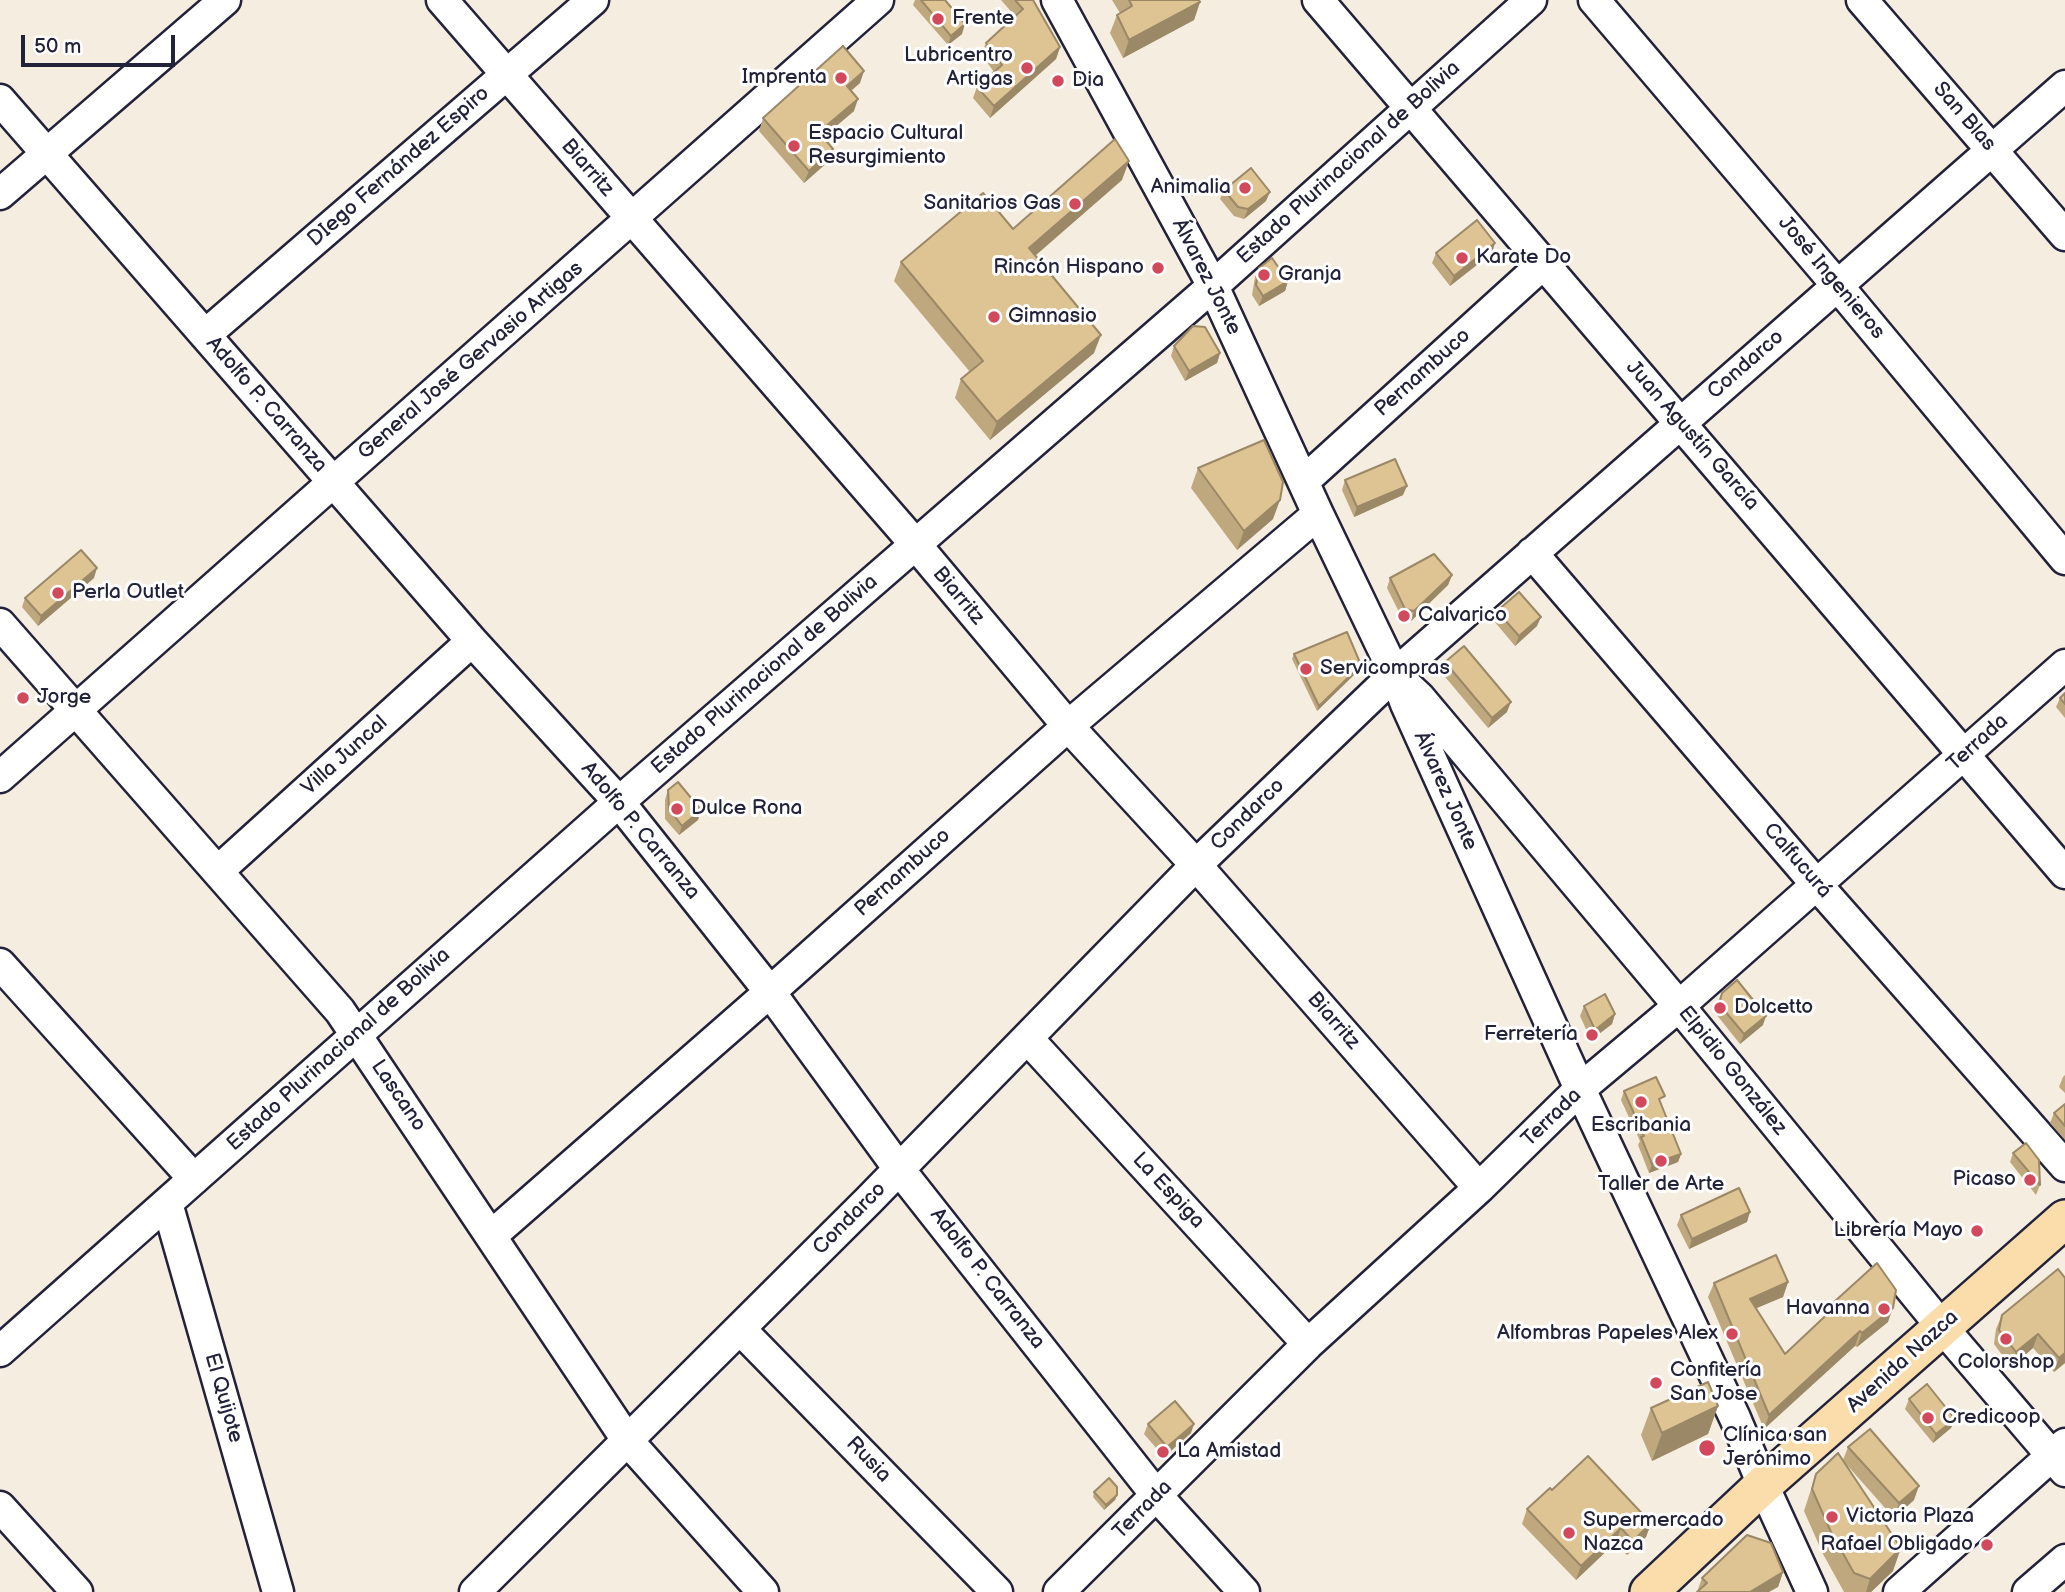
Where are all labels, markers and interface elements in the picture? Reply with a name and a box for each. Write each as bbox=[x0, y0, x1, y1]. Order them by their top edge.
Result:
place label: Frente bbox=[952, 6, 1014, 32]
marker: Frente bbox=[930, 11, 946, 27]
scale bar bbox=[24, 21, 178, 65]
text: 50 m bbox=[34, 34, 81, 59]
place label: Lubricentro Artigas bbox=[904, 43, 1013, 93]
street label: Estado Plurinacional de Bolivia bbox=[1232, 56, 1466, 270]
marker: Lubricentro Artigas bbox=[1019, 60, 1035, 76]
place label: Imprenta bbox=[742, 65, 827, 91]
place label: Dia bbox=[1072, 68, 1104, 94]
marker: Imprenta bbox=[833, 70, 849, 86]
marker: Dia bbox=[1050, 73, 1066, 89]
street label: San Blas bbox=[1927, 77, 2001, 157]
street label: DIego Fernández Espiro bbox=[303, 81, 495, 253]
place label: Espacio Cultural Resurgimiento bbox=[808, 121, 963, 171]
street label: Biarritz bbox=[555, 134, 619, 202]
marker: Espacio Cultural Resurgimiento bbox=[786, 138, 802, 154]
place label: Animalia bbox=[1151, 175, 1231, 201]
marker: Animalia bbox=[1237, 180, 1253, 196]
place label: Sanitarios Gas bbox=[923, 191, 1061, 217]
marker: Sanitarios Gas bbox=[1067, 196, 1083, 212]
street label: José Ingenieros bbox=[1772, 211, 1890, 345]
street label: Álvarez Jonte bbox=[1166, 215, 1246, 339]
place label: Karate Do bbox=[1476, 245, 1571, 271]
marker: Karate Do bbox=[1454, 250, 1470, 266]
place label: Rincón Hispano bbox=[993, 255, 1144, 281]
street label: General José Gervasio Artigas bbox=[353, 256, 589, 466]
marker: Rincón Hispano bbox=[1150, 260, 1166, 276]
place label: Granja bbox=[1278, 262, 1342, 288]
marker: Granja bbox=[1256, 267, 1272, 283]
place label: Gimnasio bbox=[1008, 304, 1097, 330]
marker: Gimnasio bbox=[986, 309, 1002, 325]
street label: Pernambuco bbox=[1370, 323, 1476, 423]
street label: Condarco bbox=[1703, 325, 1789, 405]
street label: Adolfo P. Carranza bbox=[200, 332, 332, 478]
street label: Juan Agustín García bbox=[1620, 356, 1764, 516]
street label: Biarritz bbox=[927, 562, 989, 630]
street label: Estado Plurinacional de Bolivia bbox=[647, 570, 883, 780]
place label: Perla Outlet bbox=[72, 580, 184, 606]
marker: Perla Outlet bbox=[50, 585, 66, 601]
place label: Calvarico bbox=[1418, 603, 1507, 629]
marker: Calvarico bbox=[1396, 608, 1412, 624]
place label: Servicompras bbox=[1320, 656, 1450, 682]
marker: Servicompras bbox=[1298, 661, 1314, 677]
place label: Jorge bbox=[37, 685, 91, 711]
marker: Jorge bbox=[15, 690, 31, 706]
street label: Terrada bbox=[1942, 709, 2014, 777]
street label: Villa Juncal bbox=[297, 711, 393, 801]
street label: Álvarez Jonte bbox=[1408, 728, 1482, 854]
street label: Adolfo P. Carranza bbox=[575, 757, 705, 905]
street label: Condarco bbox=[1206, 774, 1290, 856]
place label: Dulce Rona bbox=[691, 796, 802, 822]
marker: Dulce Rona bbox=[669, 801, 685, 817]
street label: Calfucurá bbox=[1758, 818, 1836, 904]
street label: Pernambuco bbox=[850, 823, 956, 923]
street label: Estado Plurinacional de Bolivia bbox=[222, 943, 456, 1157]
street label: Biarritz bbox=[1301, 987, 1365, 1055]
place label: Dolcetto bbox=[1734, 995, 1813, 1021]
marker: Dolcetto bbox=[1712, 1000, 1728, 1016]
street label: Elpidio González bbox=[1672, 1002, 1792, 1140]
place label: Ferretería bbox=[1484, 1022, 1578, 1048]
marker: Ferretería bbox=[1584, 1027, 1600, 1043]
street label: Lascano bbox=[365, 1056, 431, 1136]
street label: Terrada bbox=[1517, 1083, 1587, 1153]
marker: Escribania bbox=[1633, 1094, 1649, 1110]
place label: Escribania bbox=[1591, 1113, 1691, 1139]
street label: La Espiga bbox=[1127, 1148, 1209, 1234]
marker: Taller de Arte bbox=[1653, 1153, 1669, 1169]
place label: Picaso bbox=[1952, 1167, 2016, 1193]
place label: Taller de Arte bbox=[1598, 1172, 1724, 1198]
marker: Picaso bbox=[2022, 1172, 2038, 1188]
street label: Condarco bbox=[808, 1177, 892, 1261]
street label: Adolfo P. Carranza bbox=[924, 1203, 1050, 1355]
place label: Librería Mayo bbox=[1834, 1218, 1963, 1244]
marker: Librería Mayo bbox=[1969, 1223, 1985, 1239]
place label: Havanna bbox=[1785, 1296, 1870, 1322]
marker: Havanna bbox=[1876, 1301, 1892, 1317]
street label: Avenida Nazca bbox=[1842, 1305, 1964, 1419]
place label: Alfombras Papeles Alex bbox=[1497, 1321, 1718, 1347]
marker: Alfombras Papeles Alex bbox=[1724, 1326, 1740, 1342]
marker: Colorshop bbox=[1998, 1331, 2014, 1347]
street label: El Quijote bbox=[198, 1350, 248, 1446]
place label: Colorshop bbox=[1957, 1350, 2055, 1376]
place label: Confitería San Jose bbox=[1670, 1358, 1762, 1408]
marker: Confitería San Jose bbox=[1648, 1375, 1664, 1391]
place label: Credicoop bbox=[1942, 1405, 2041, 1431]
marker: Credicoop bbox=[1920, 1410, 1936, 1426]
place label: Clínica san Jerónimo bbox=[1723, 1423, 1827, 1473]
street label: Rusia bbox=[840, 1432, 896, 1488]
marker: Clínica san Jerónimo bbox=[1697, 1438, 1717, 1458]
place label: La Amistad bbox=[1177, 1439, 1281, 1465]
marker: La Amistad bbox=[1155, 1444, 1171, 1460]
street label: Terrada bbox=[1108, 1475, 1178, 1545]
place label: Victoria Plaza bbox=[1846, 1504, 1974, 1530]
place label: Supermercado Nazca bbox=[1583, 1508, 1724, 1558]
marker: Victoria Plaza bbox=[1824, 1509, 1840, 1525]
marker: Supermercado Nazca bbox=[1561, 1525, 1577, 1541]
place label: Rafael Obligado bbox=[1820, 1532, 1973, 1558]
marker: Rafael Obligado bbox=[1979, 1537, 1995, 1553]

